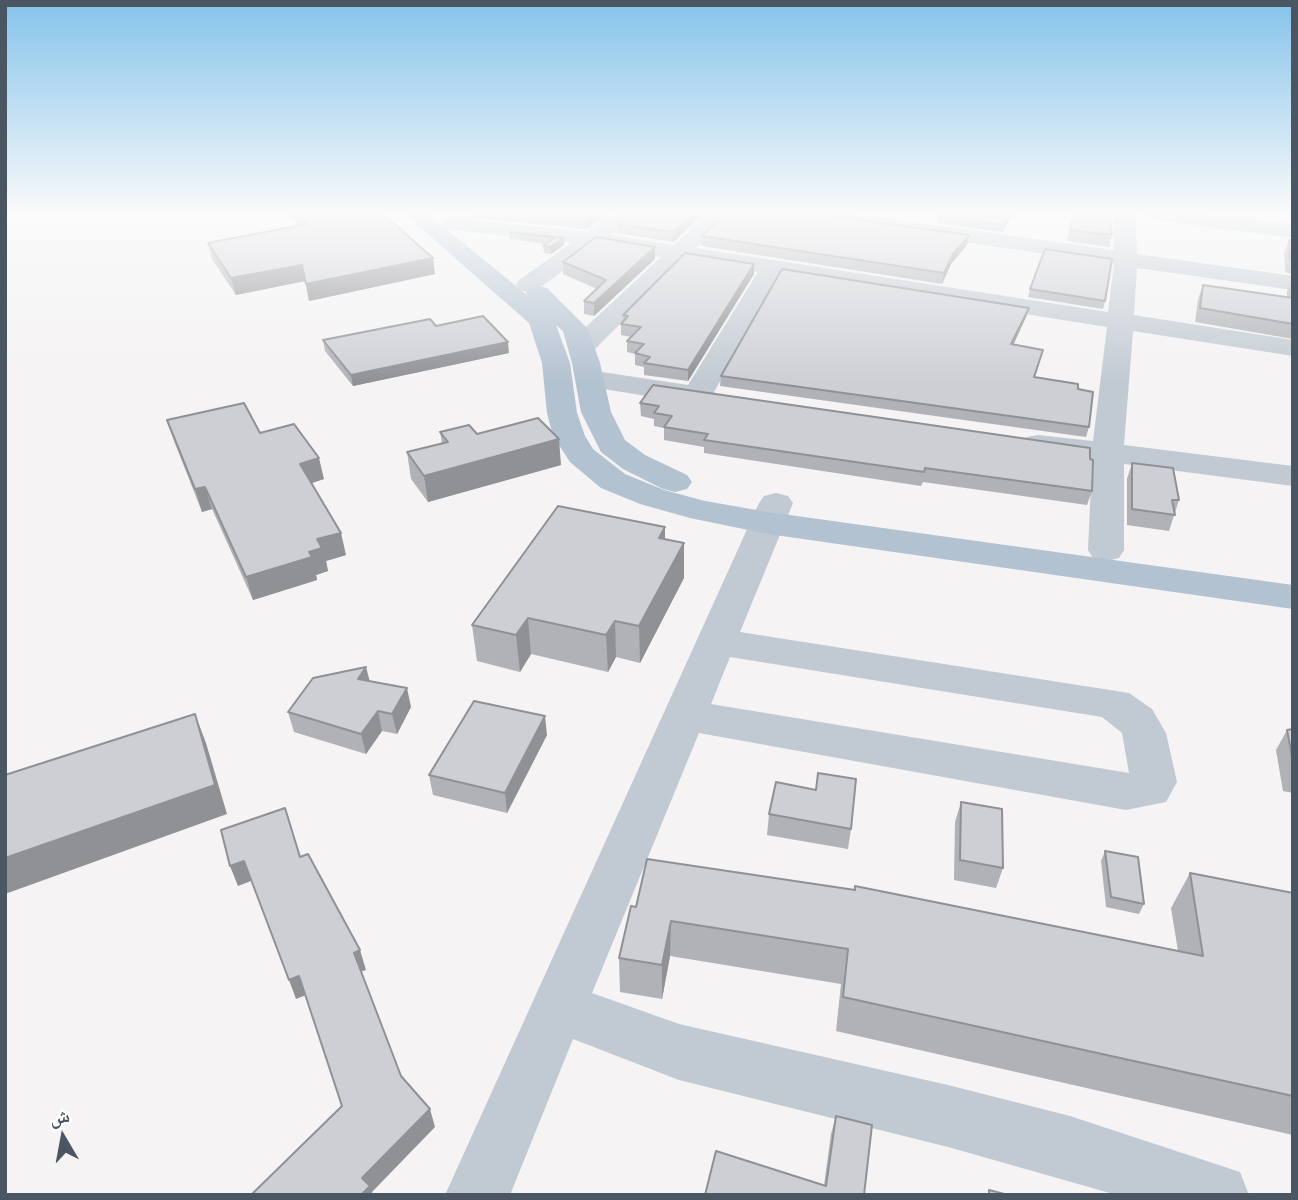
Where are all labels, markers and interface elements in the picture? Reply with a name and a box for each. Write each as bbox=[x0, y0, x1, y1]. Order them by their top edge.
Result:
north arrow bbox=[28, 1102, 98, 1172]
text: ش bbox=[47, 1102, 72, 1131]

